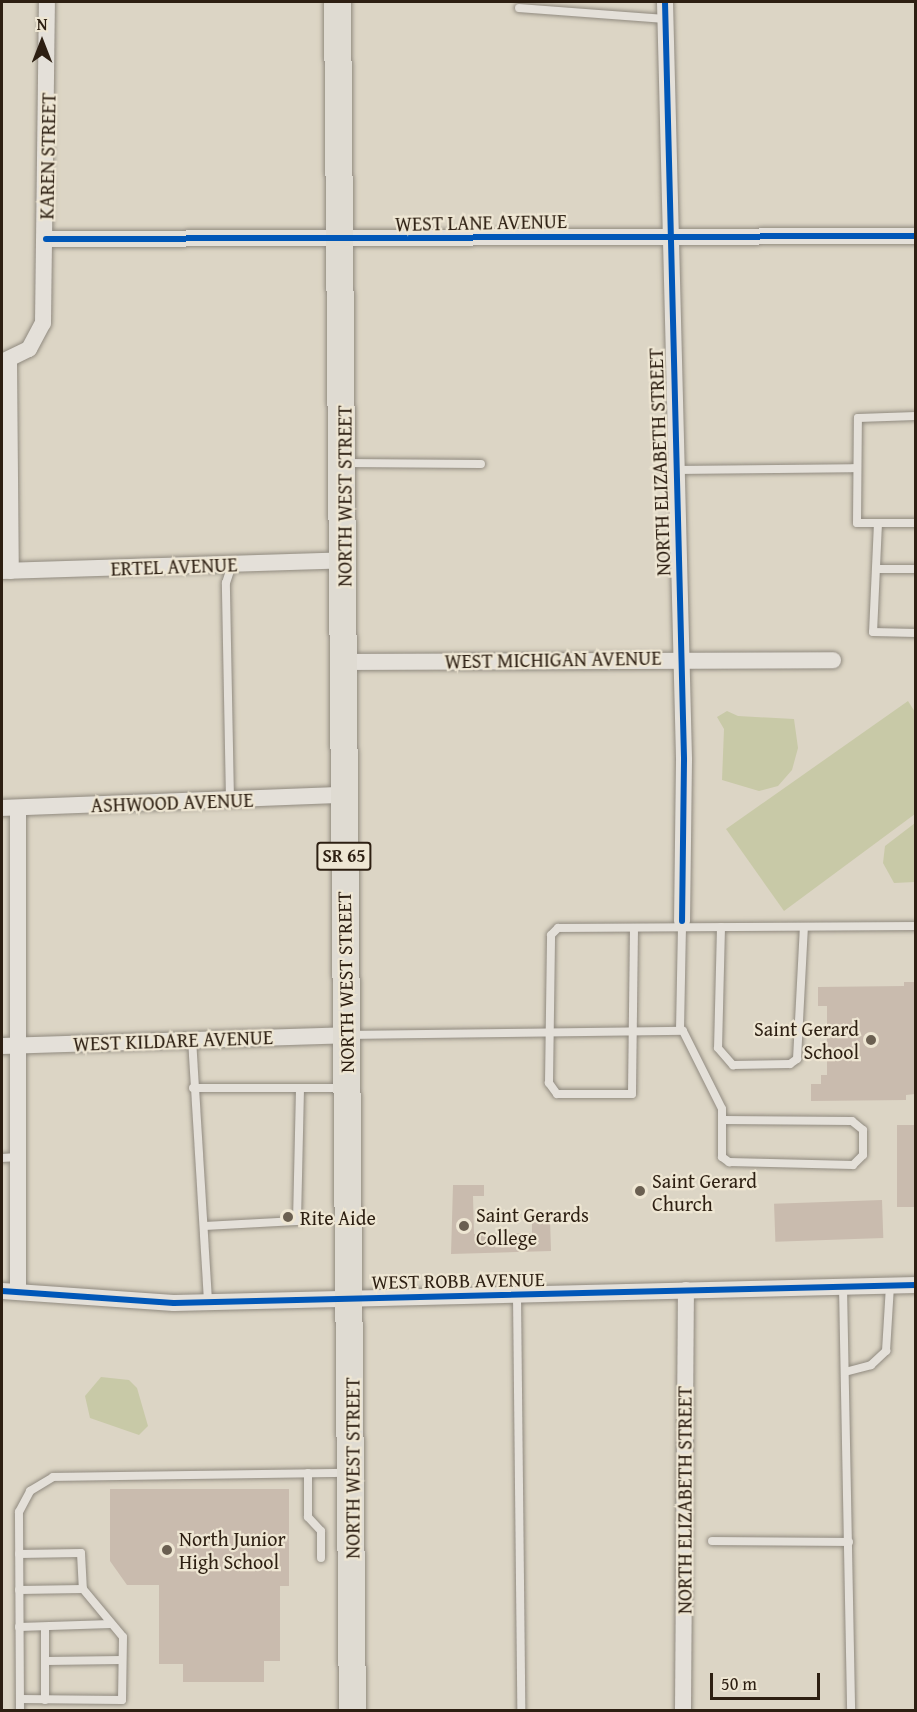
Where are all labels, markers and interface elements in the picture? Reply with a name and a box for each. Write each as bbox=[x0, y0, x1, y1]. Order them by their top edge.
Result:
north arrow bbox=[12, 12, 72, 72]
text: N bbox=[37, 12, 47, 36]
street label: KAREN STREET bbox=[34, 92, 60, 220]
street label: WEST LANE AVENUE bbox=[395, 208, 567, 236]
street label: NORTH ELIZABETH STREET bbox=[643, 348, 675, 576]
street label: NORTH WEST STREET bbox=[332, 405, 356, 587]
street label: ERTEL AVENUE bbox=[110, 552, 238, 580]
street label: WEST MICHIGAN AVENUE bbox=[444, 645, 662, 673]
street label: ASHWOOD AVENUE bbox=[90, 787, 254, 817]
road number: SR 65 bbox=[316, 841, 372, 871]
street label: NORTH WEST STREET bbox=[331, 891, 359, 1073]
place label: Saint Gerard School bbox=[754, 1016, 859, 1063]
street label: WEST KILDARE AVENUE bbox=[73, 1025, 273, 1055]
marker: Saint Gerard School bbox=[864, 1033, 878, 1047]
place label: Saint Gerard Church bbox=[652, 1168, 757, 1215]
marker: Saint Gerard Church bbox=[633, 1184, 647, 1198]
place label: Saint Gerards College bbox=[476, 1202, 589, 1249]
place label: Rite Aide bbox=[300, 1205, 376, 1229]
marker: Rite Aide bbox=[281, 1210, 295, 1224]
marker: Saint Gerards College bbox=[457, 1219, 471, 1233]
street label: WEST ROBB AVENUE bbox=[371, 1266, 545, 1294]
street label: NORTH WEST STREET bbox=[340, 1377, 364, 1559]
street label: NORTH ELIZABETH STREET bbox=[672, 1386, 696, 1614]
place label: North Junior High School bbox=[179, 1526, 286, 1573]
marker: North Junior High School bbox=[160, 1543, 174, 1557]
scale bar bbox=[713, 1661, 822, 1699]
text: 50 m bbox=[721, 1670, 757, 1697]

